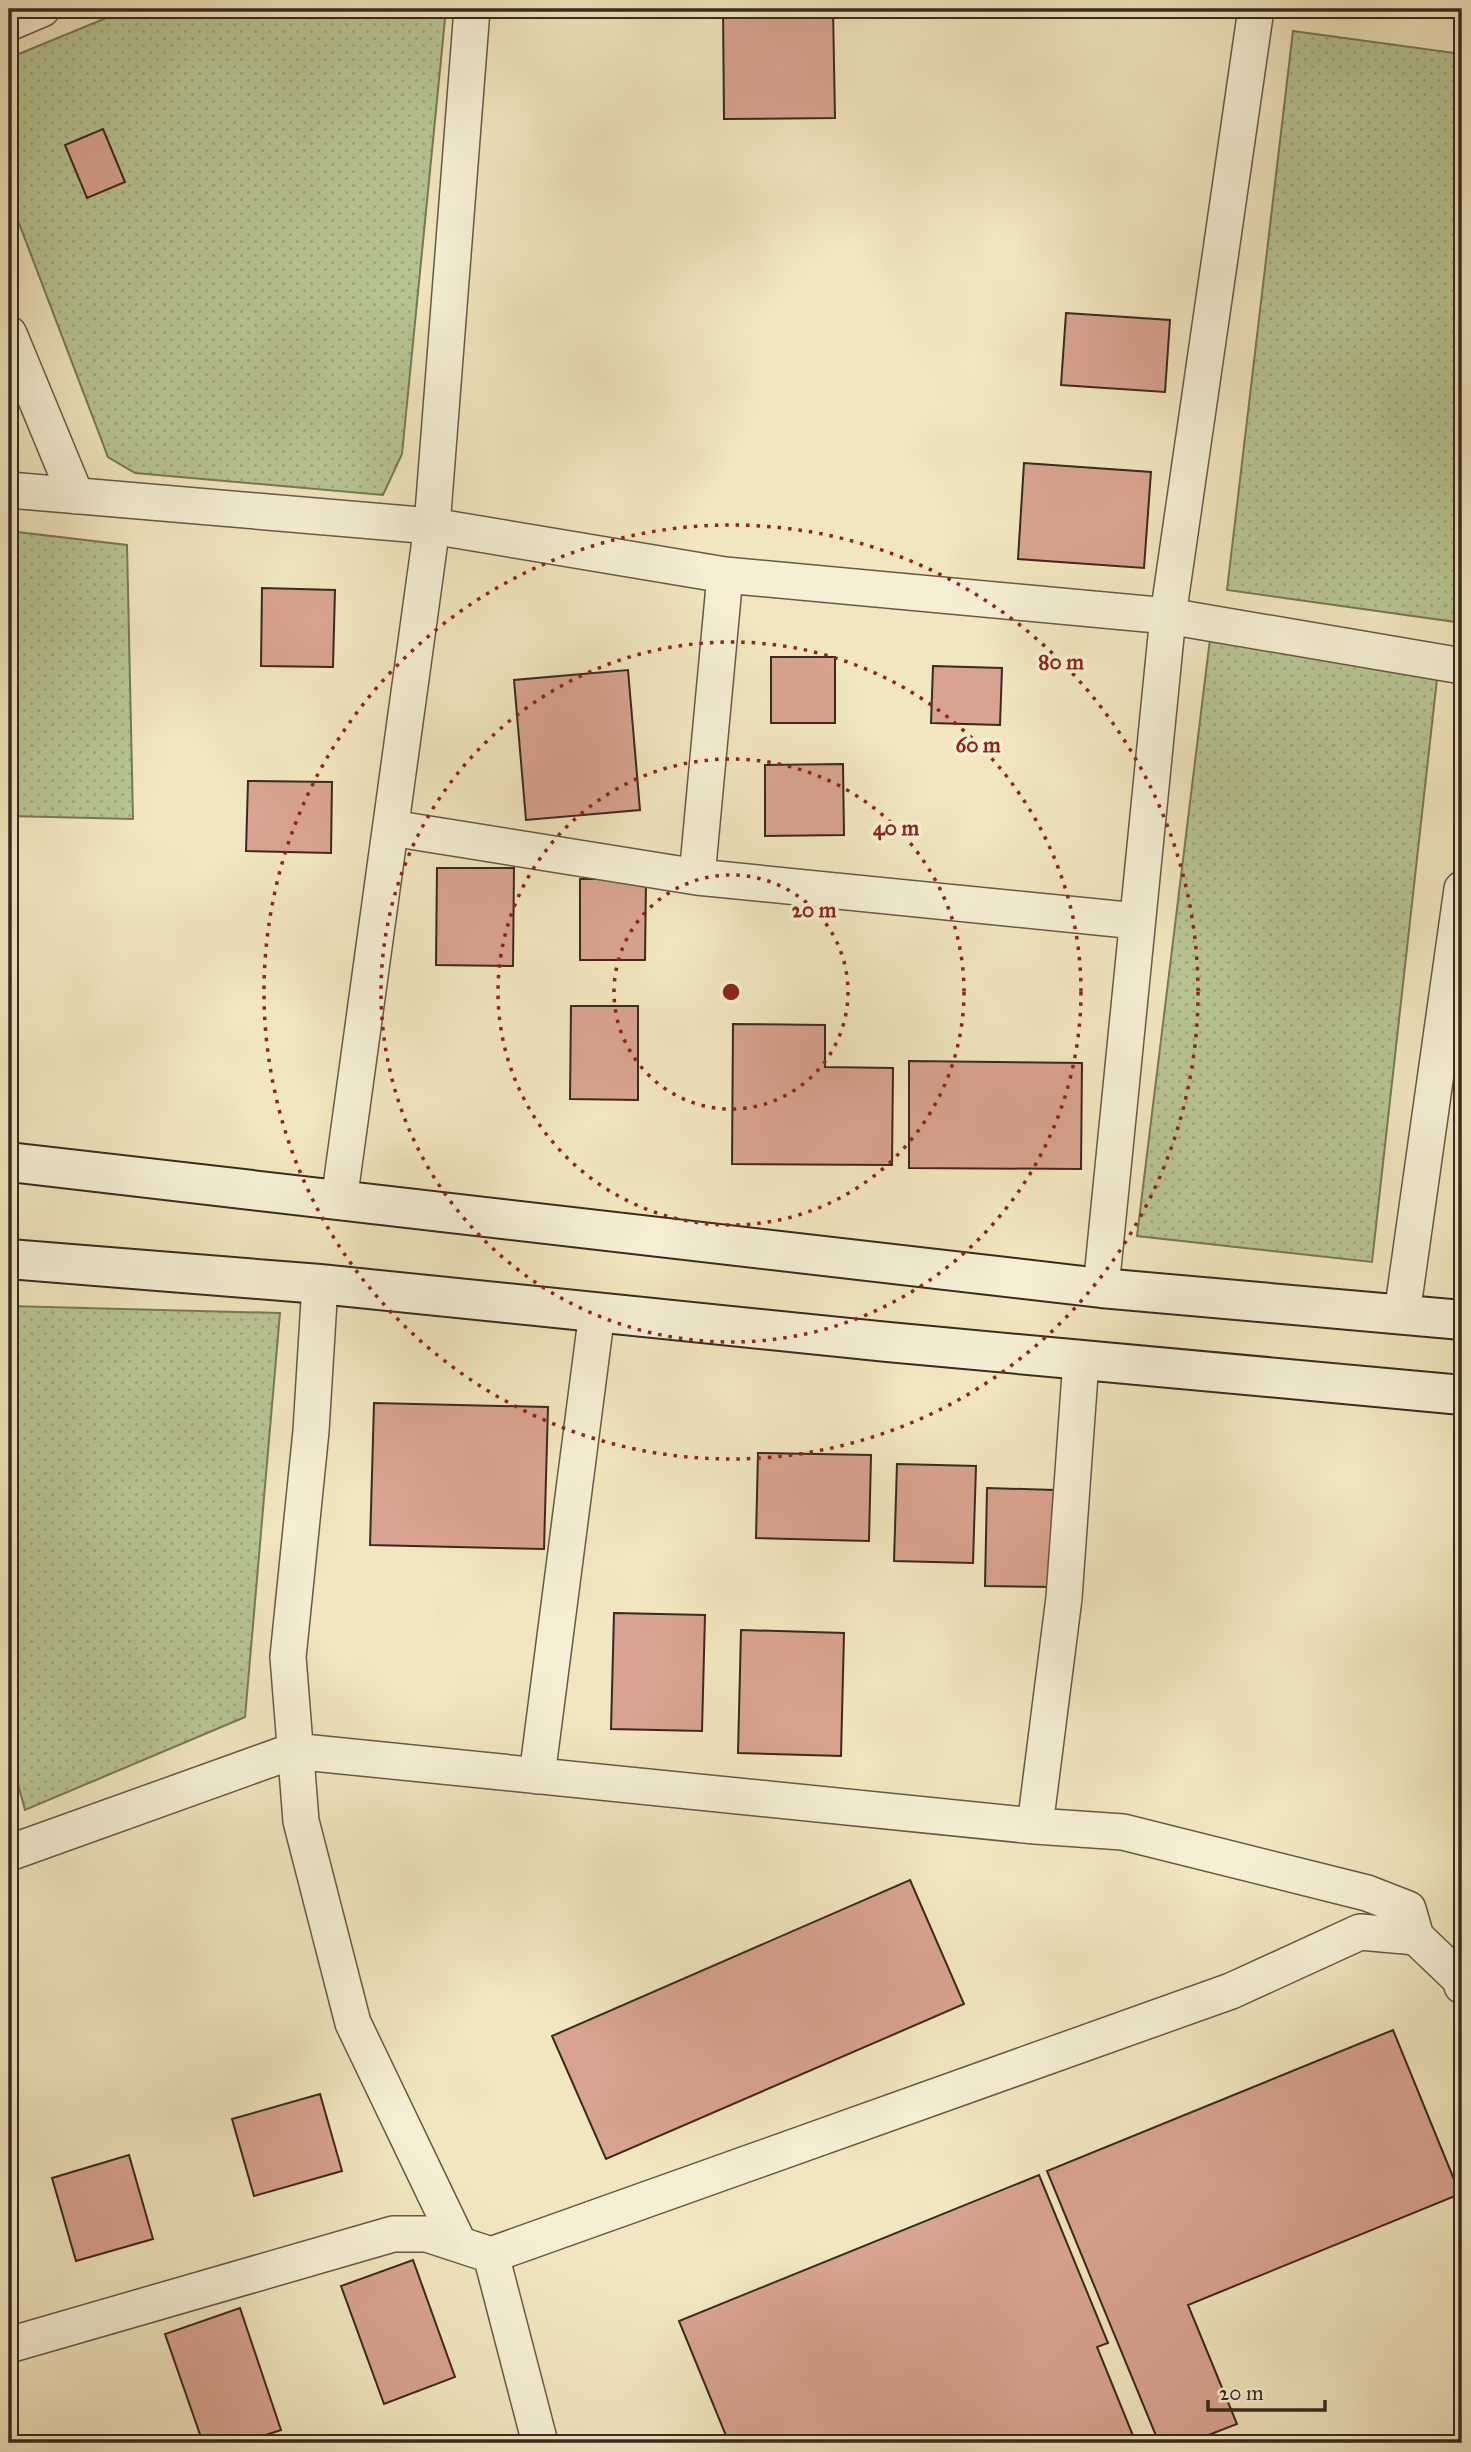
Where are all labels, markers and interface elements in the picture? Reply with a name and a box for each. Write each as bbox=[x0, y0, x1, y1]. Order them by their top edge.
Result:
text: 80 m bbox=[1038, 649, 1084, 675]
text: 60 m bbox=[955, 732, 1001, 758]
text: 40 m bbox=[873, 815, 919, 841]
text: 20 m bbox=[792, 897, 837, 923]
centre of rings bbox=[719, 980, 743, 1004]
scale bar bbox=[1208, 2368, 1326, 2412]
text: 20 m bbox=[1219, 2380, 1264, 2406]

